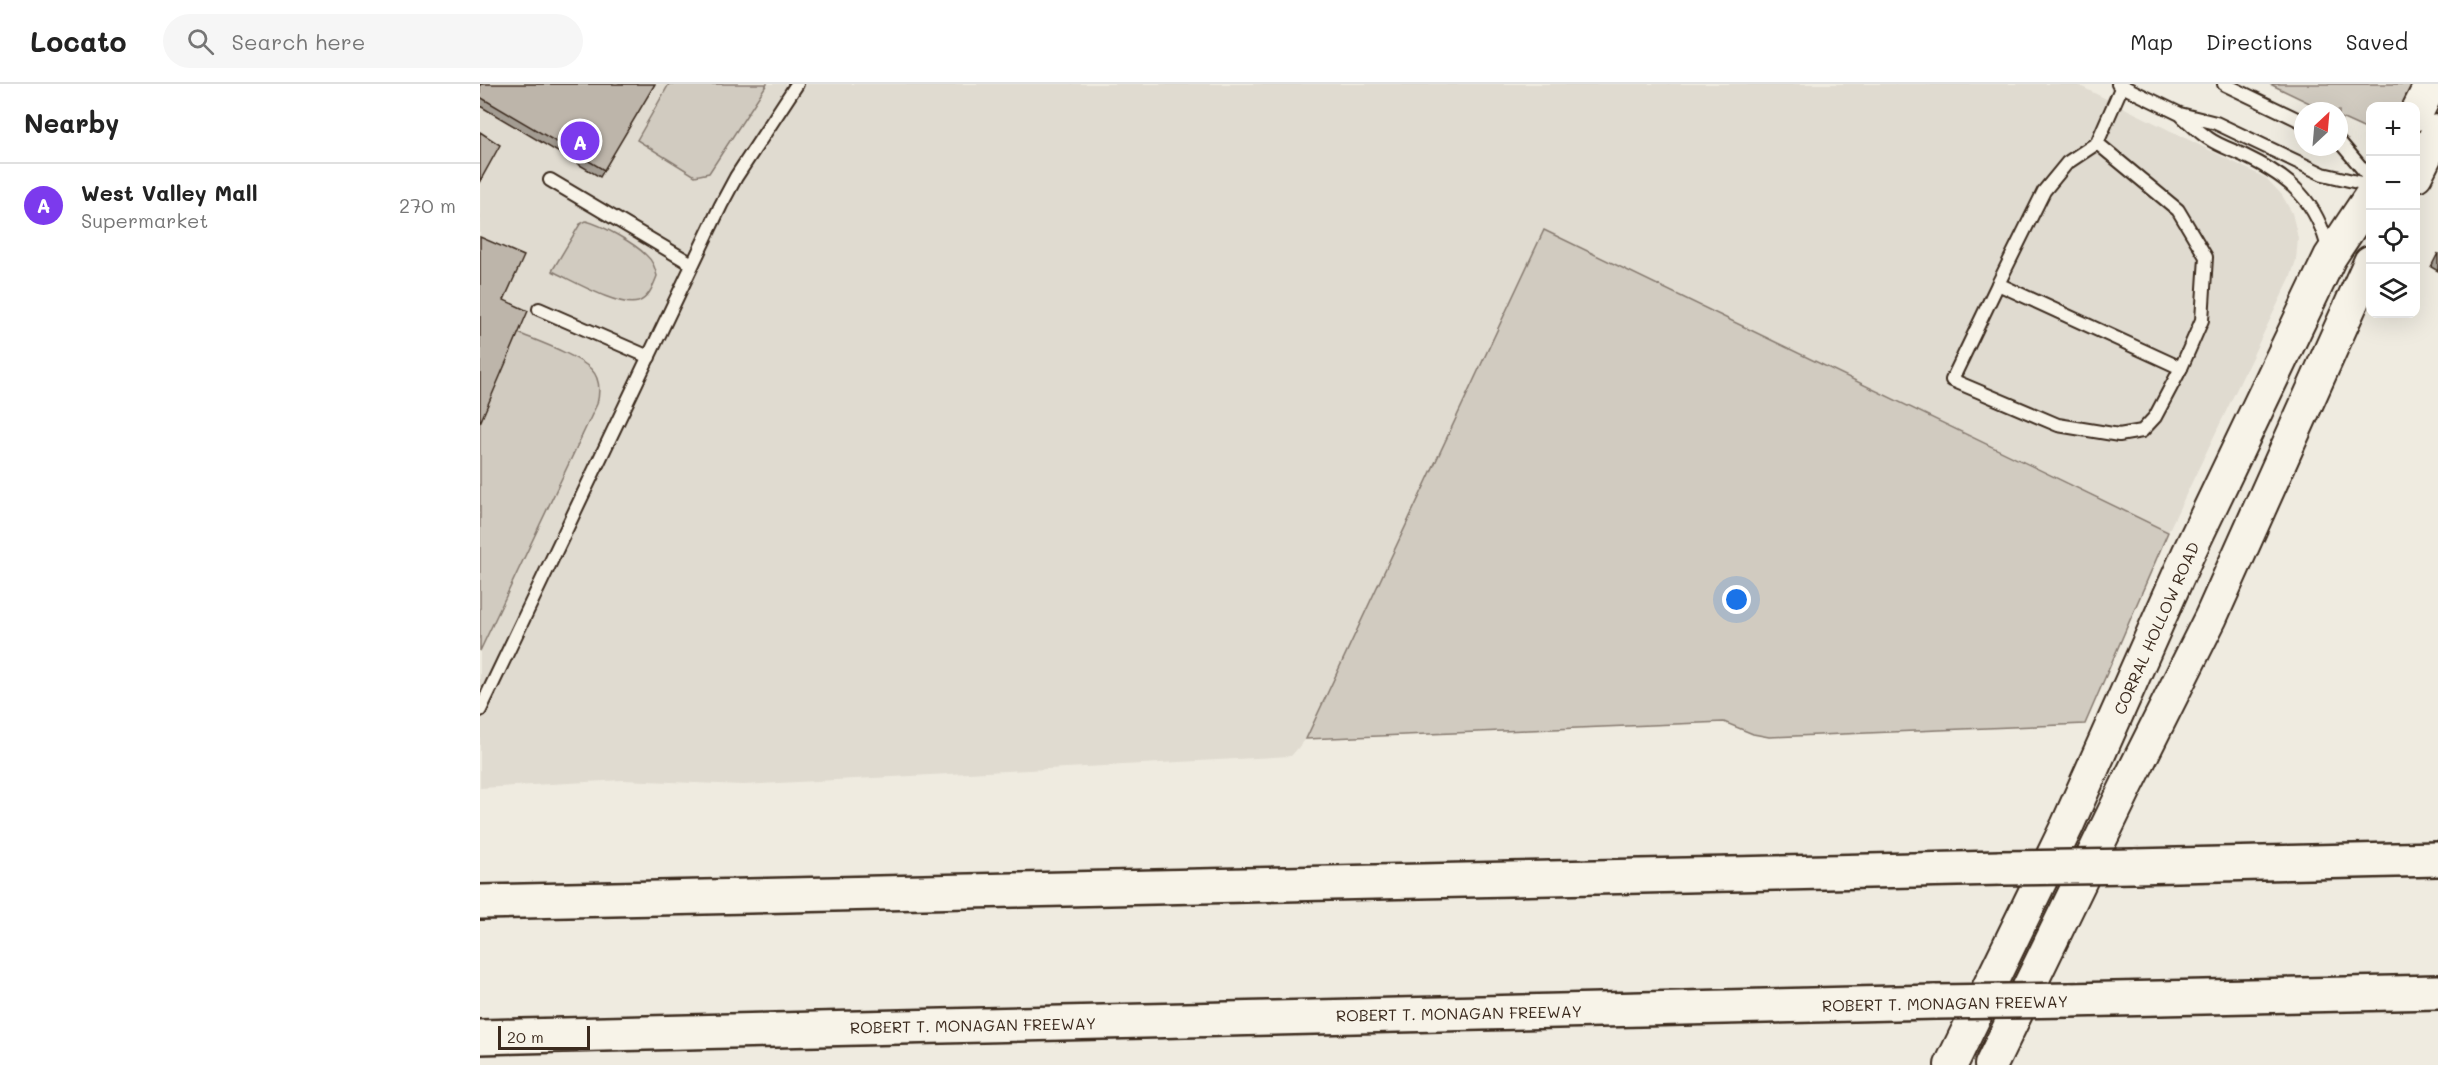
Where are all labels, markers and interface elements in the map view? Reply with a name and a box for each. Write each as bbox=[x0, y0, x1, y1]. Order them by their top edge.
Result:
search box bbox=[163, 14, 583, 68]
text: Locato bbox=[30, 23, 127, 59]
icon: search bbox=[184, 25, 217, 58]
text: Search here bbox=[232, 27, 365, 56]
text: Map bbox=[2130, 28, 2173, 55]
text: Directions bbox=[2206, 28, 2313, 55]
text: Saved bbox=[2346, 28, 2408, 55]
north arrow bbox=[2294, 102, 2348, 156]
map controls bbox=[2366, 102, 2420, 318]
button: + bbox=[2366, 102, 2420, 156]
text: Nearby bbox=[24, 106, 119, 140]
pin: A bbox=[560, 118, 600, 164]
button: − bbox=[2366, 156, 2420, 210]
text: West Valley Mall bbox=[81, 178, 258, 207]
text: A bbox=[37, 192, 50, 218]
text: 270 m bbox=[399, 192, 456, 218]
text: Supermarket bbox=[81, 207, 208, 233]
button: locate bbox=[2366, 210, 2420, 264]
button: layers bbox=[2366, 264, 2420, 318]
street label: CORRAL HOLLOW ROAD bbox=[2108, 538, 2204, 718]
your location bbox=[1722, 585, 1751, 614]
street label: ROBERT T. MONAGAN FREEWAY bbox=[1822, 990, 2068, 1016]
street label: ROBERT T. MONAGAN FREEWAY bbox=[1336, 1000, 1582, 1026]
street label: ROBERT T. MONAGAN FREEWAY bbox=[850, 1012, 1096, 1038]
scale bar bbox=[498, 1023, 590, 1050]
text: 20 m bbox=[507, 1026, 544, 1047]

